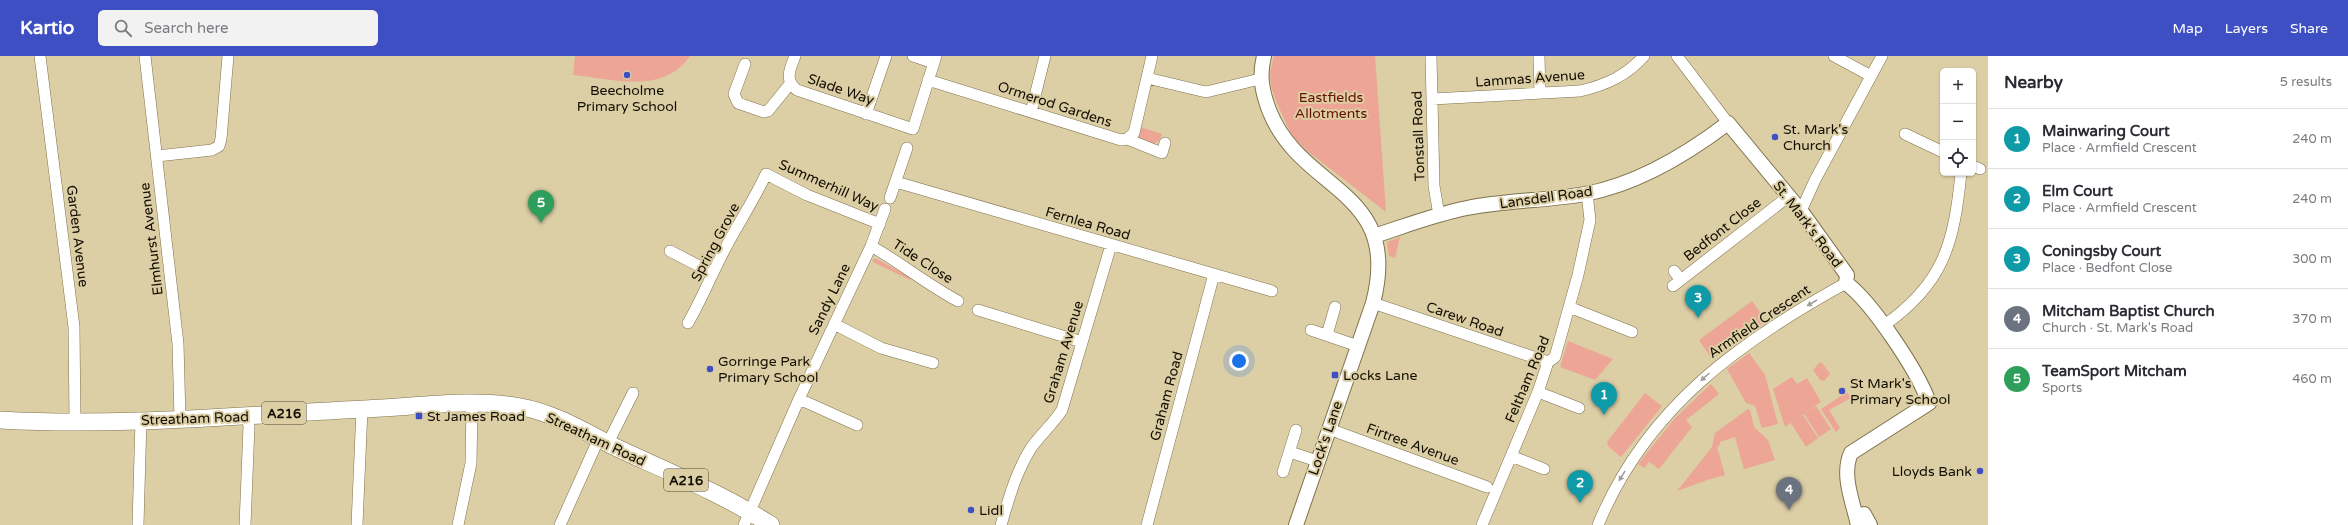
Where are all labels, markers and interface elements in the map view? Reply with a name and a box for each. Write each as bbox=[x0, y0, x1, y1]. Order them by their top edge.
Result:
search box bbox=[98, 10, 378, 46]
text: Kartio bbox=[20, 17, 74, 39]
icon: search bbox=[112, 17, 134, 39]
text: Search here bbox=[144, 19, 229, 37]
text: Map bbox=[2173, 20, 2203, 37]
text: Layers bbox=[2225, 20, 2268, 37]
text: Share bbox=[2290, 20, 2328, 37]
street label: Lammas Avenue bbox=[1475, 66, 1586, 91]
map controls bbox=[1940, 68, 1976, 176]
button: + bbox=[1940, 68, 1976, 104]
marker: Beecholme Primary School bbox=[622, 70, 632, 80]
street label: Slade Way bbox=[805, 70, 877, 109]
text: Nearby bbox=[2004, 72, 2063, 93]
text: 5 results bbox=[2280, 74, 2332, 90]
street label: Ormerod Gardens bbox=[996, 78, 1114, 131]
place label: Beecholme Primary School bbox=[577, 82, 677, 115]
park label: Eastfields Allotments bbox=[1295, 89, 1367, 122]
street label: Tonstall Road bbox=[1408, 91, 1429, 181]
button: − bbox=[1940, 104, 1976, 140]
place label: St. Mark's Church bbox=[1783, 121, 1848, 154]
text: Mainwaring Court bbox=[2042, 122, 2170, 140]
text: 1 bbox=[2013, 131, 2021, 147]
text: 240 m bbox=[2292, 131, 2332, 147]
marker: St. Mark's Church bbox=[1770, 132, 1780, 142]
button: locate bbox=[1940, 140, 1976, 176]
text: Place · Armfield Crescent bbox=[2042, 140, 2197, 156]
street label: Summerhill Way bbox=[776, 156, 882, 215]
street label: St. Mark's Road bbox=[1770, 178, 1846, 271]
street label: Elmhurst Avenue bbox=[136, 182, 167, 296]
text: Elm Court bbox=[2042, 182, 2113, 200]
street label: Lansdell Road bbox=[1498, 183, 1594, 212]
street label: Garden Avenue bbox=[63, 184, 92, 288]
pin: 5 bbox=[528, 190, 554, 223]
text: 2 bbox=[2013, 191, 2021, 207]
text: 240 m bbox=[2292, 191, 2332, 207]
street label: Bedfont Close bbox=[1680, 194, 1764, 265]
street label: Spring Grove bbox=[688, 200, 743, 284]
text: Place · Armfield Crescent bbox=[2042, 200, 2197, 216]
street label: Fernlea Road bbox=[1043, 203, 1132, 244]
street label: Tide Close bbox=[889, 236, 956, 287]
text: Coningsby Court bbox=[2042, 242, 2161, 260]
text: 3 bbox=[2013, 251, 2021, 267]
text: 300 m bbox=[2292, 251, 2332, 267]
text: Place · Bedfont Close bbox=[2042, 260, 2172, 276]
street label: Sandy Lane bbox=[805, 261, 854, 338]
street label: Armfield Crescent bbox=[1705, 281, 1814, 362]
pin: 3 bbox=[1685, 285, 1711, 318]
street label: Carew Road bbox=[1424, 298, 1506, 341]
street label: Graham Avenue bbox=[1040, 299, 1087, 406]
one-way arrow bbox=[1806, 299, 1818, 306]
text: Mitcham Baptist Church bbox=[2042, 302, 2215, 320]
text: 4 bbox=[2013, 311, 2021, 327]
text: 370 m bbox=[2292, 311, 2332, 327]
text: Church · St. Mark's Road bbox=[2042, 320, 2193, 336]
street label: Feltham Road bbox=[1502, 333, 1553, 425]
street label: Graham Road bbox=[1146, 350, 1187, 443]
your location bbox=[1229, 351, 1249, 371]
place label: Gorringe Park Primary School bbox=[718, 353, 819, 386]
text: TeamSport Mitcham bbox=[2042, 362, 2187, 380]
marker: Gorringe Park Primary School bbox=[705, 364, 715, 374]
place label: Locks Lane bbox=[1343, 367, 1417, 384]
marker: Locks Lane bbox=[1330, 370, 1340, 380]
text: 5 bbox=[2013, 371, 2021, 387]
text: 460 m bbox=[2292, 371, 2332, 387]
one-way arrow bbox=[1700, 372, 1710, 381]
place label: St Mark's Primary School bbox=[1850, 375, 1951, 408]
text: Sports bbox=[2042, 380, 2082, 396]
pin: 1 bbox=[1591, 382, 1617, 415]
marker: St Mark's Primary School bbox=[1837, 386, 1847, 396]
street label: Lock's Lane bbox=[1305, 399, 1346, 478]
road number: A216 bbox=[262, 402, 306, 424]
street label: Streatham Road bbox=[141, 408, 249, 429]
place label: St James Road bbox=[427, 408, 525, 425]
street label: Streatham Road bbox=[543, 409, 648, 470]
marker: St James Road bbox=[414, 411, 424, 421]
street label: Firtree Avenue bbox=[1364, 420, 1462, 469]
place label: Lloyds Bank bbox=[1892, 463, 1972, 480]
marker: Lloyds Bank bbox=[1975, 466, 1985, 476]
road number: A216 bbox=[664, 469, 708, 491]
pin: 2 bbox=[1567, 470, 1593, 503]
one-way arrow bbox=[1618, 471, 1626, 481]
pin: 4 bbox=[1776, 477, 1802, 510]
place label: Lidl bbox=[979, 502, 1003, 519]
marker: Lidl bbox=[966, 505, 976, 515]

